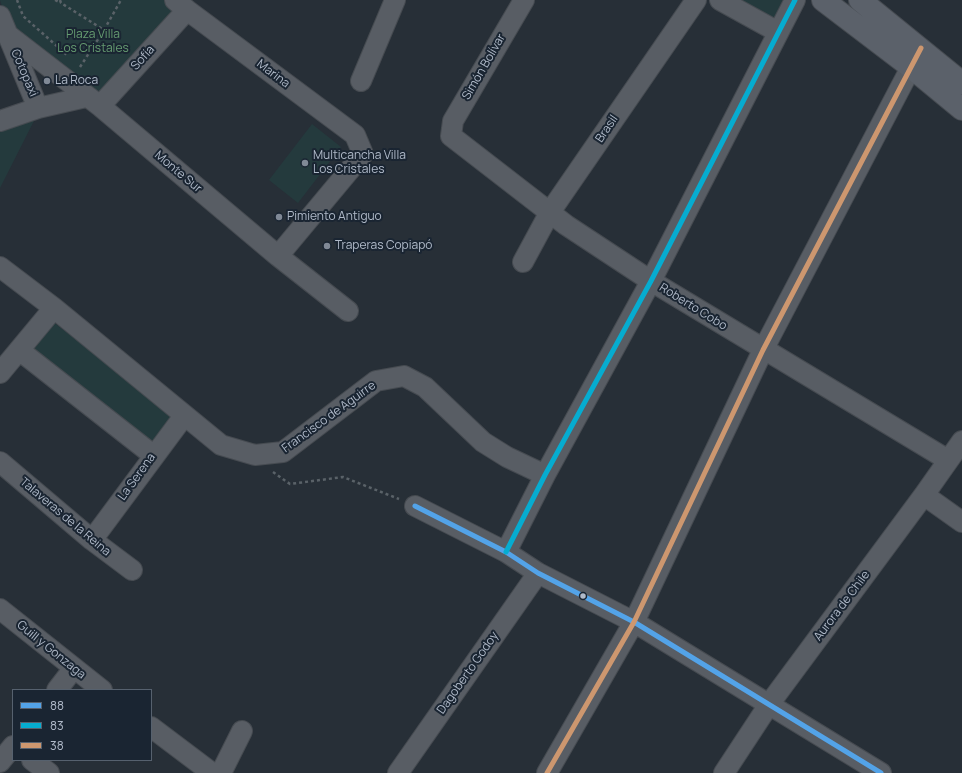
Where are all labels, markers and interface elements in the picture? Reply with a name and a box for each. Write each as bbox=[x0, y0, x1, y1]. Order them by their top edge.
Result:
park label: Plaza Villa Los Cristales bbox=[57, 28, 129, 56]
street label: Simón Bolívar bbox=[459, 31, 509, 103]
street label: Sofía bbox=[128, 43, 158, 73]
street label: Cotopaxi bbox=[8, 47, 40, 99]
street label: Marina bbox=[254, 57, 292, 91]
place label: La Roca bbox=[55, 74, 98, 88]
marker: La Roca bbox=[42, 76, 52, 86]
street label: Brasil bbox=[593, 113, 621, 145]
street label: Monte Sur bbox=[151, 148, 205, 196]
place label: Multicancha Villa Los Cristales bbox=[313, 149, 406, 177]
marker: Multicancha Villa Los Cristales bbox=[300, 158, 310, 168]
place label: Pimiento Antiguo bbox=[287, 210, 382, 224]
marker: Pimiento Antiguo bbox=[274, 212, 284, 222]
place label: Traperas Copiapó bbox=[335, 239, 432, 253]
marker: Traperas Copiapó bbox=[322, 241, 332, 251]
street label: Roberto Cobo bbox=[657, 280, 729, 334]
street label: Francisco de Aguirre bbox=[279, 378, 379, 456]
street label: La Serena bbox=[115, 451, 159, 503]
street label: Talaveras de la Reina bbox=[17, 475, 113, 559]
street label: Aurora de Chile bbox=[811, 568, 873, 644]
unlabelled marker bbox=[578, 591, 588, 601]
street label: Guill y Gonzaga bbox=[14, 618, 88, 682]
street label: Dagoberto Godoy bbox=[434, 629, 502, 717]
legend bbox=[12, 689, 152, 761]
text: 88 bbox=[50, 697, 64, 714]
text: 83 bbox=[50, 717, 64, 734]
text: 38 bbox=[50, 737, 64, 754]

